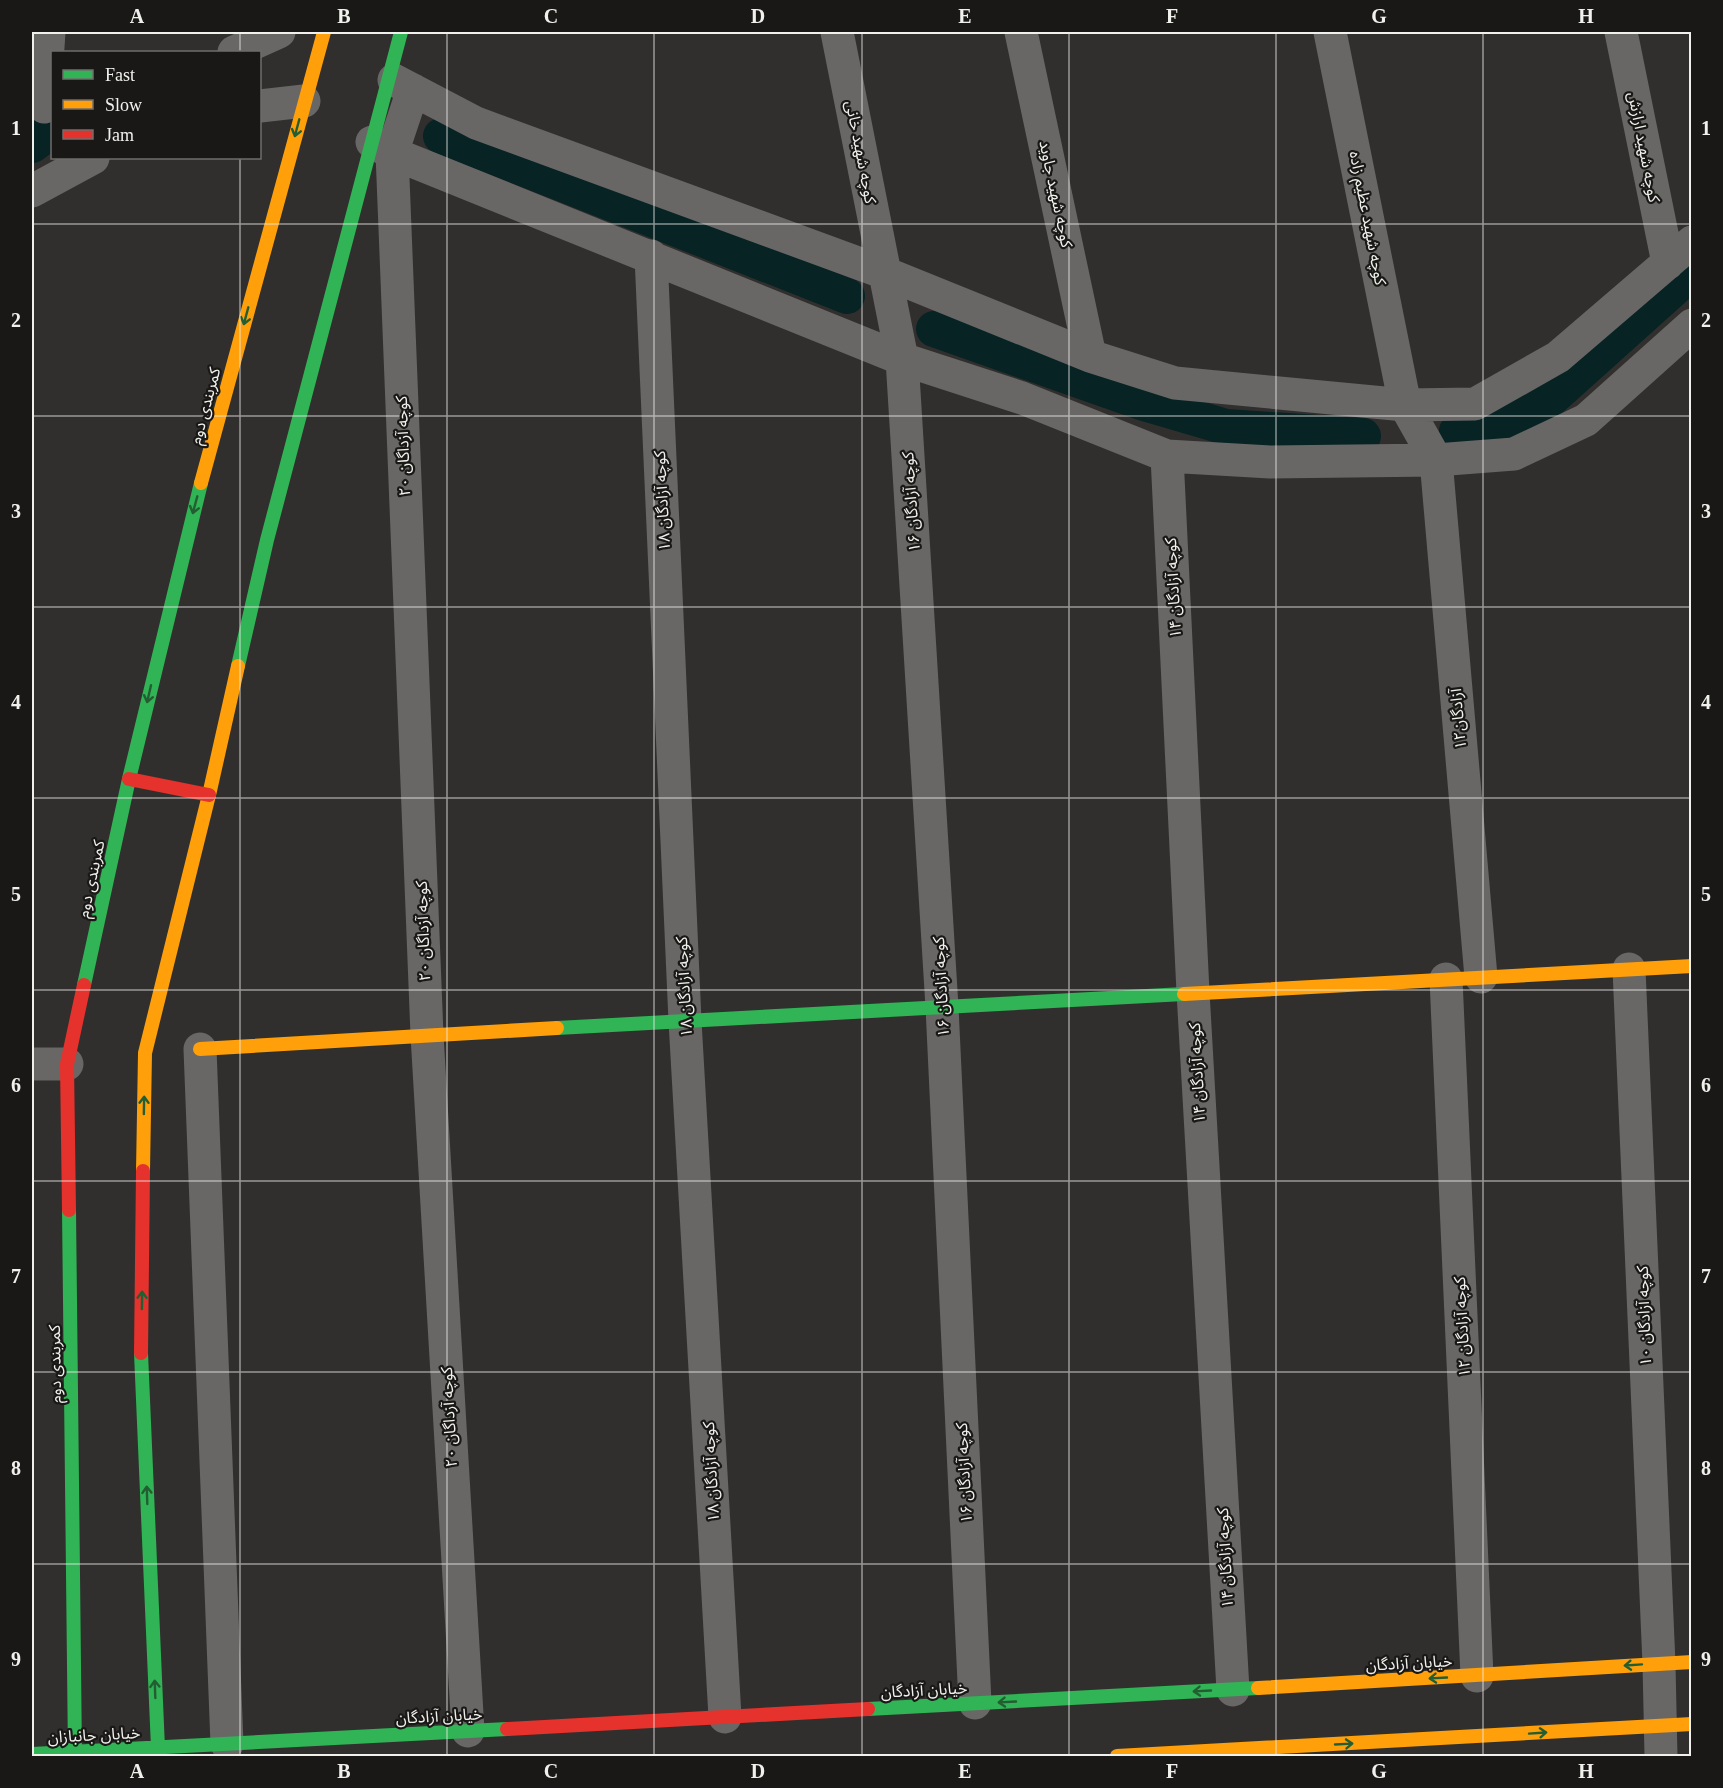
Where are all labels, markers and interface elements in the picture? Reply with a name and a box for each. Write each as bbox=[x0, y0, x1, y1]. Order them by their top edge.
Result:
text: A bbox=[130, 5, 145, 27]
text: B bbox=[337, 5, 351, 27]
text: C bbox=[544, 5, 558, 27]
text: D bbox=[751, 5, 765, 27]
text: E bbox=[958, 5, 972, 27]
text: F bbox=[1166, 5, 1178, 27]
text: G bbox=[1371, 5, 1387, 27]
text: H bbox=[1578, 5, 1594, 27]
legend bbox=[51, 51, 261, 159]
text: Fast bbox=[105, 65, 135, 85]
street label: کوچه شهید ارازش bbox=[1623, 90, 1663, 205]
text: Slow bbox=[105, 95, 142, 115]
street label: کوچه شهید خانی bbox=[841, 99, 879, 206]
text: 1 bbox=[11, 117, 21, 139]
text: 1 bbox=[1701, 117, 1711, 139]
one-way arrow bbox=[290, 118, 302, 137]
text: Jam bbox=[105, 125, 134, 145]
street label: کوچه شهید جاوید bbox=[1034, 139, 1076, 250]
street label: کوچه شهید عظیم زاده bbox=[1343, 150, 1389, 288]
one-way arrow bbox=[240, 307, 251, 326]
text: 2 bbox=[11, 309, 21, 331]
text: 2 bbox=[1701, 309, 1711, 331]
street label: کمربندی دوم bbox=[187, 365, 227, 447]
street label: کوچه آزداگان ۲۰ bbox=[393, 395, 415, 497]
street label: کوچه آزادگان ۱۸ bbox=[651, 450, 675, 552]
street label: کوچه آزادگان ۱۶ bbox=[899, 451, 925, 553]
one-way arrow bbox=[189, 495, 200, 514]
text: 3 bbox=[11, 500, 21, 522]
text: 3 bbox=[1701, 500, 1711, 522]
street label: کوچه آزادگان ۱۴ bbox=[1162, 537, 1186, 639]
one-way arrow bbox=[143, 685, 155, 704]
street label: ۱۲آزادگان bbox=[1447, 686, 1470, 750]
text: 4 bbox=[11, 691, 21, 713]
text: 4 bbox=[1701, 691, 1711, 713]
street label: کمربندی دوم bbox=[75, 838, 111, 920]
street label: کوچه آزداگان ۲۰ bbox=[413, 880, 435, 982]
text: 5 bbox=[11, 883, 21, 905]
text: 5 bbox=[1701, 883, 1711, 905]
street label: کوچه آزادگان ۱۸ bbox=[673, 936, 697, 1038]
street label: کوچه آزادگان ۱۶ bbox=[930, 936, 954, 1038]
street label: کوچه آزادگان ۱۴ bbox=[1186, 1022, 1210, 1124]
text: 6 bbox=[11, 1074, 21, 1096]
text: 6 bbox=[1701, 1074, 1711, 1096]
one-way arrow bbox=[138, 1095, 150, 1115]
text: 7 bbox=[11, 1265, 21, 1287]
street label: کوچه آزادگان ۱۰ bbox=[1634, 1265, 1656, 1367]
text: 7 bbox=[1701, 1265, 1711, 1287]
street label: کوچه آزادگان ۱۲ bbox=[1451, 1276, 1475, 1378]
one-way arrow bbox=[136, 1290, 148, 1310]
street label: کمربندی دوم bbox=[46, 1324, 68, 1403]
street label: کوچه آزداگان ۲۰ bbox=[438, 1366, 462, 1468]
street label: کوچه آزادگان ۱۸ bbox=[700, 1421, 724, 1523]
street label: کوچه آزادگان ۱۶ bbox=[953, 1422, 977, 1524]
text: 8 bbox=[11, 1457, 21, 1479]
text: 8 bbox=[1701, 1457, 1711, 1479]
one-way arrow bbox=[141, 1485, 152, 1505]
street label: کوچه آزادگان ۱۴ bbox=[1214, 1507, 1238, 1609]
text: 9 bbox=[11, 1648, 21, 1670]
text: 9 bbox=[1701, 1648, 1711, 1670]
street label: خیابان آزادگان bbox=[1365, 1652, 1453, 1675]
one-way arrow bbox=[1624, 1660, 1644, 1671]
one-way arrow bbox=[1429, 1673, 1449, 1684]
street label: خیابان آزادگان bbox=[880, 1679, 968, 1702]
one-way arrow bbox=[150, 1680, 161, 1700]
one-way arrow bbox=[1192, 1686, 1212, 1697]
one-way arrow bbox=[998, 1696, 1018, 1707]
street label: خیابان آزادگان bbox=[395, 1705, 483, 1728]
street label: خیابان جانبازان bbox=[47, 1724, 141, 1747]
one-way arrow bbox=[1528, 1727, 1548, 1738]
one-way arrow bbox=[1333, 1739, 1353, 1750]
text: A bbox=[130, 1760, 145, 1782]
text: B bbox=[337, 1760, 351, 1782]
text: C bbox=[544, 1760, 558, 1782]
text: D bbox=[751, 1760, 765, 1782]
text: E bbox=[958, 1760, 972, 1782]
text: F bbox=[1166, 1760, 1178, 1782]
text: G bbox=[1371, 1760, 1387, 1782]
text: H bbox=[1578, 1760, 1594, 1782]

